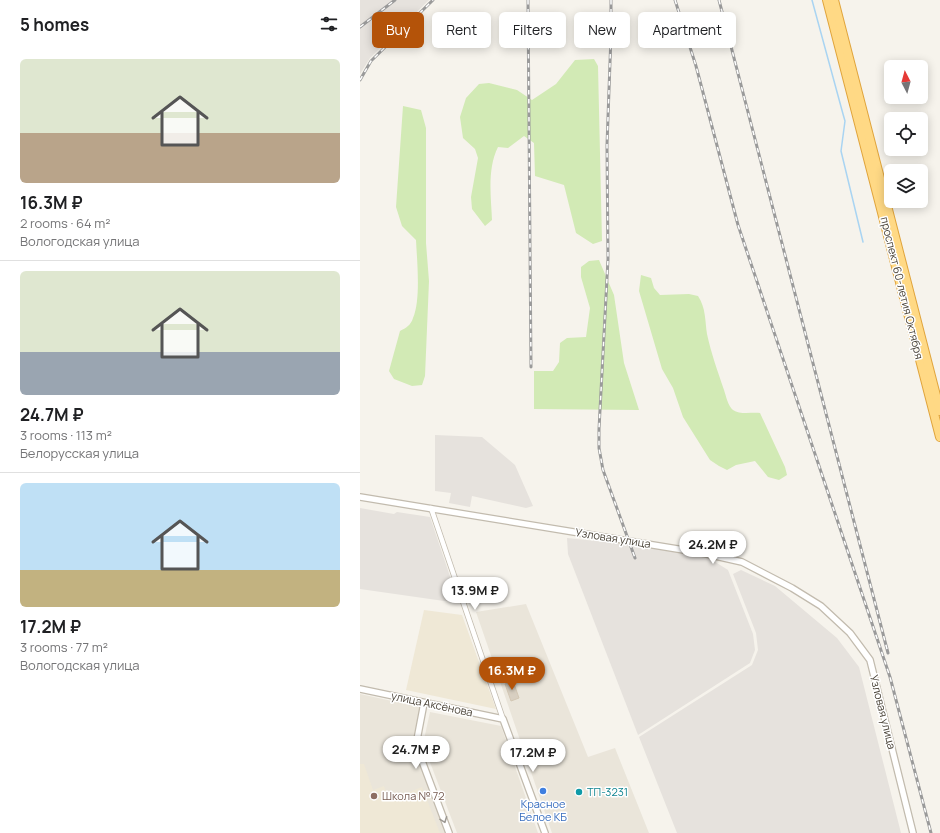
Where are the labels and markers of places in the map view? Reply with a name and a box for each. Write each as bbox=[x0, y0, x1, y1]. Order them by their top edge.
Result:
pin: 24.2M ₽ bbox=[676, 531, 750, 565]
pin: 13.9M ₽ bbox=[438, 577, 512, 611]
pin: 16.3M ₽ bbox=[475, 657, 549, 691]
pin: 24.7M ₽ bbox=[379, 736, 453, 770]
pin: 17.2M ₽ bbox=[496, 739, 570, 773]
place label: ТП-3231 bbox=[587, 784, 628, 799]
marker: Красное Белое КБ bbox=[538, 786, 548, 796]
marker: ТП-3231 bbox=[574, 787, 584, 797]
place label: Школа № 72 bbox=[382, 788, 445, 803]
marker: Школа № 72 bbox=[369, 791, 379, 801]
place label: Красное Белое КБ bbox=[519, 796, 567, 824]

